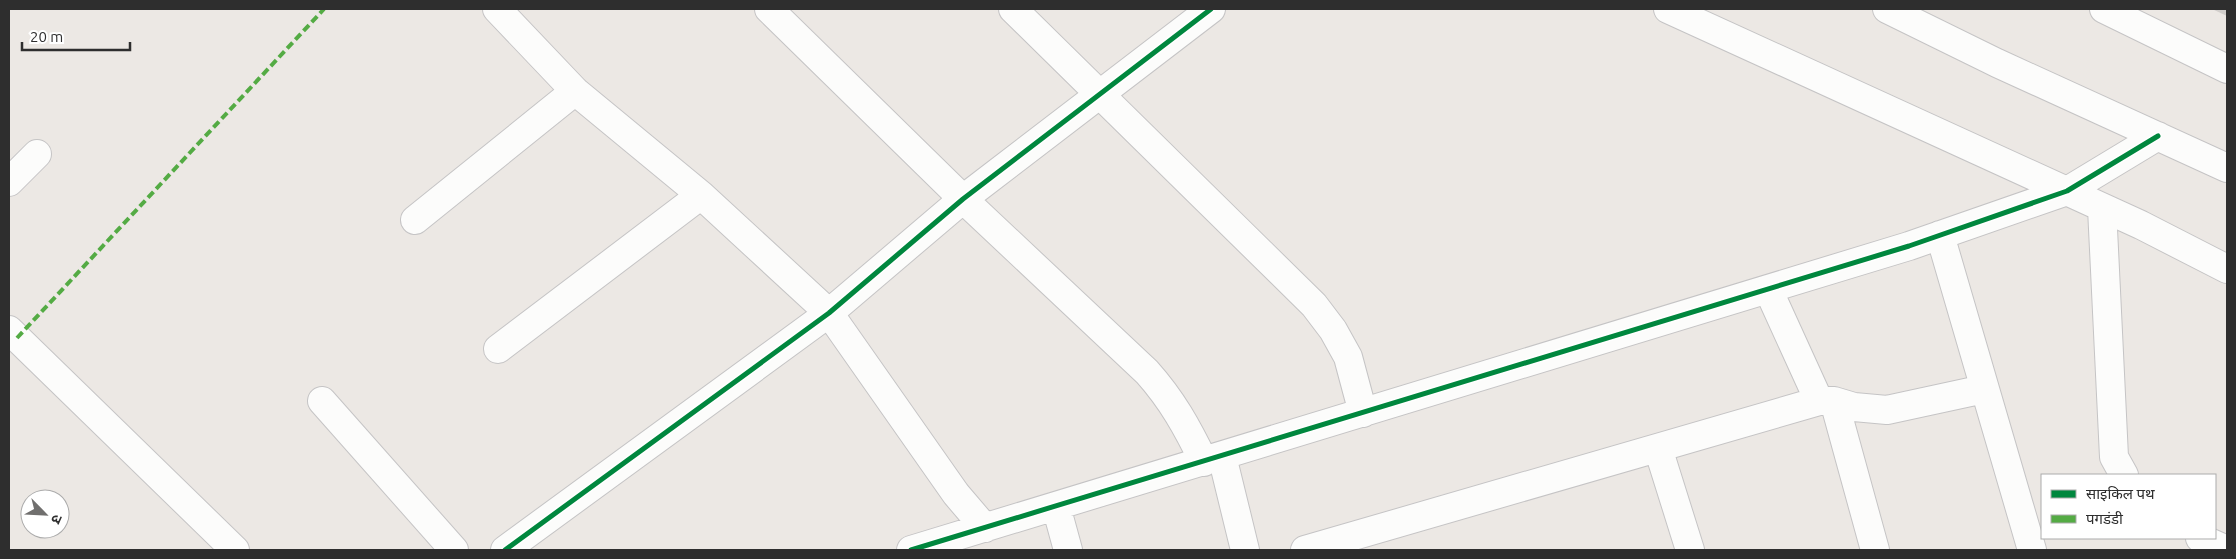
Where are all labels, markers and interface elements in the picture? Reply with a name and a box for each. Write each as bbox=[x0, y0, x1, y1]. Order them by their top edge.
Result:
scale bar bbox=[22, 20, 130, 52]
text: 20 m bbox=[30, 28, 63, 45]
legend bbox=[2041, 474, 2216, 539]
text: साइकिल पथ bbox=[2086, 485, 2155, 502]
north arrow bbox=[20, 489, 70, 539]
text: पगडंडी bbox=[2086, 510, 2124, 527]
text: उ bbox=[48, 512, 66, 527]

